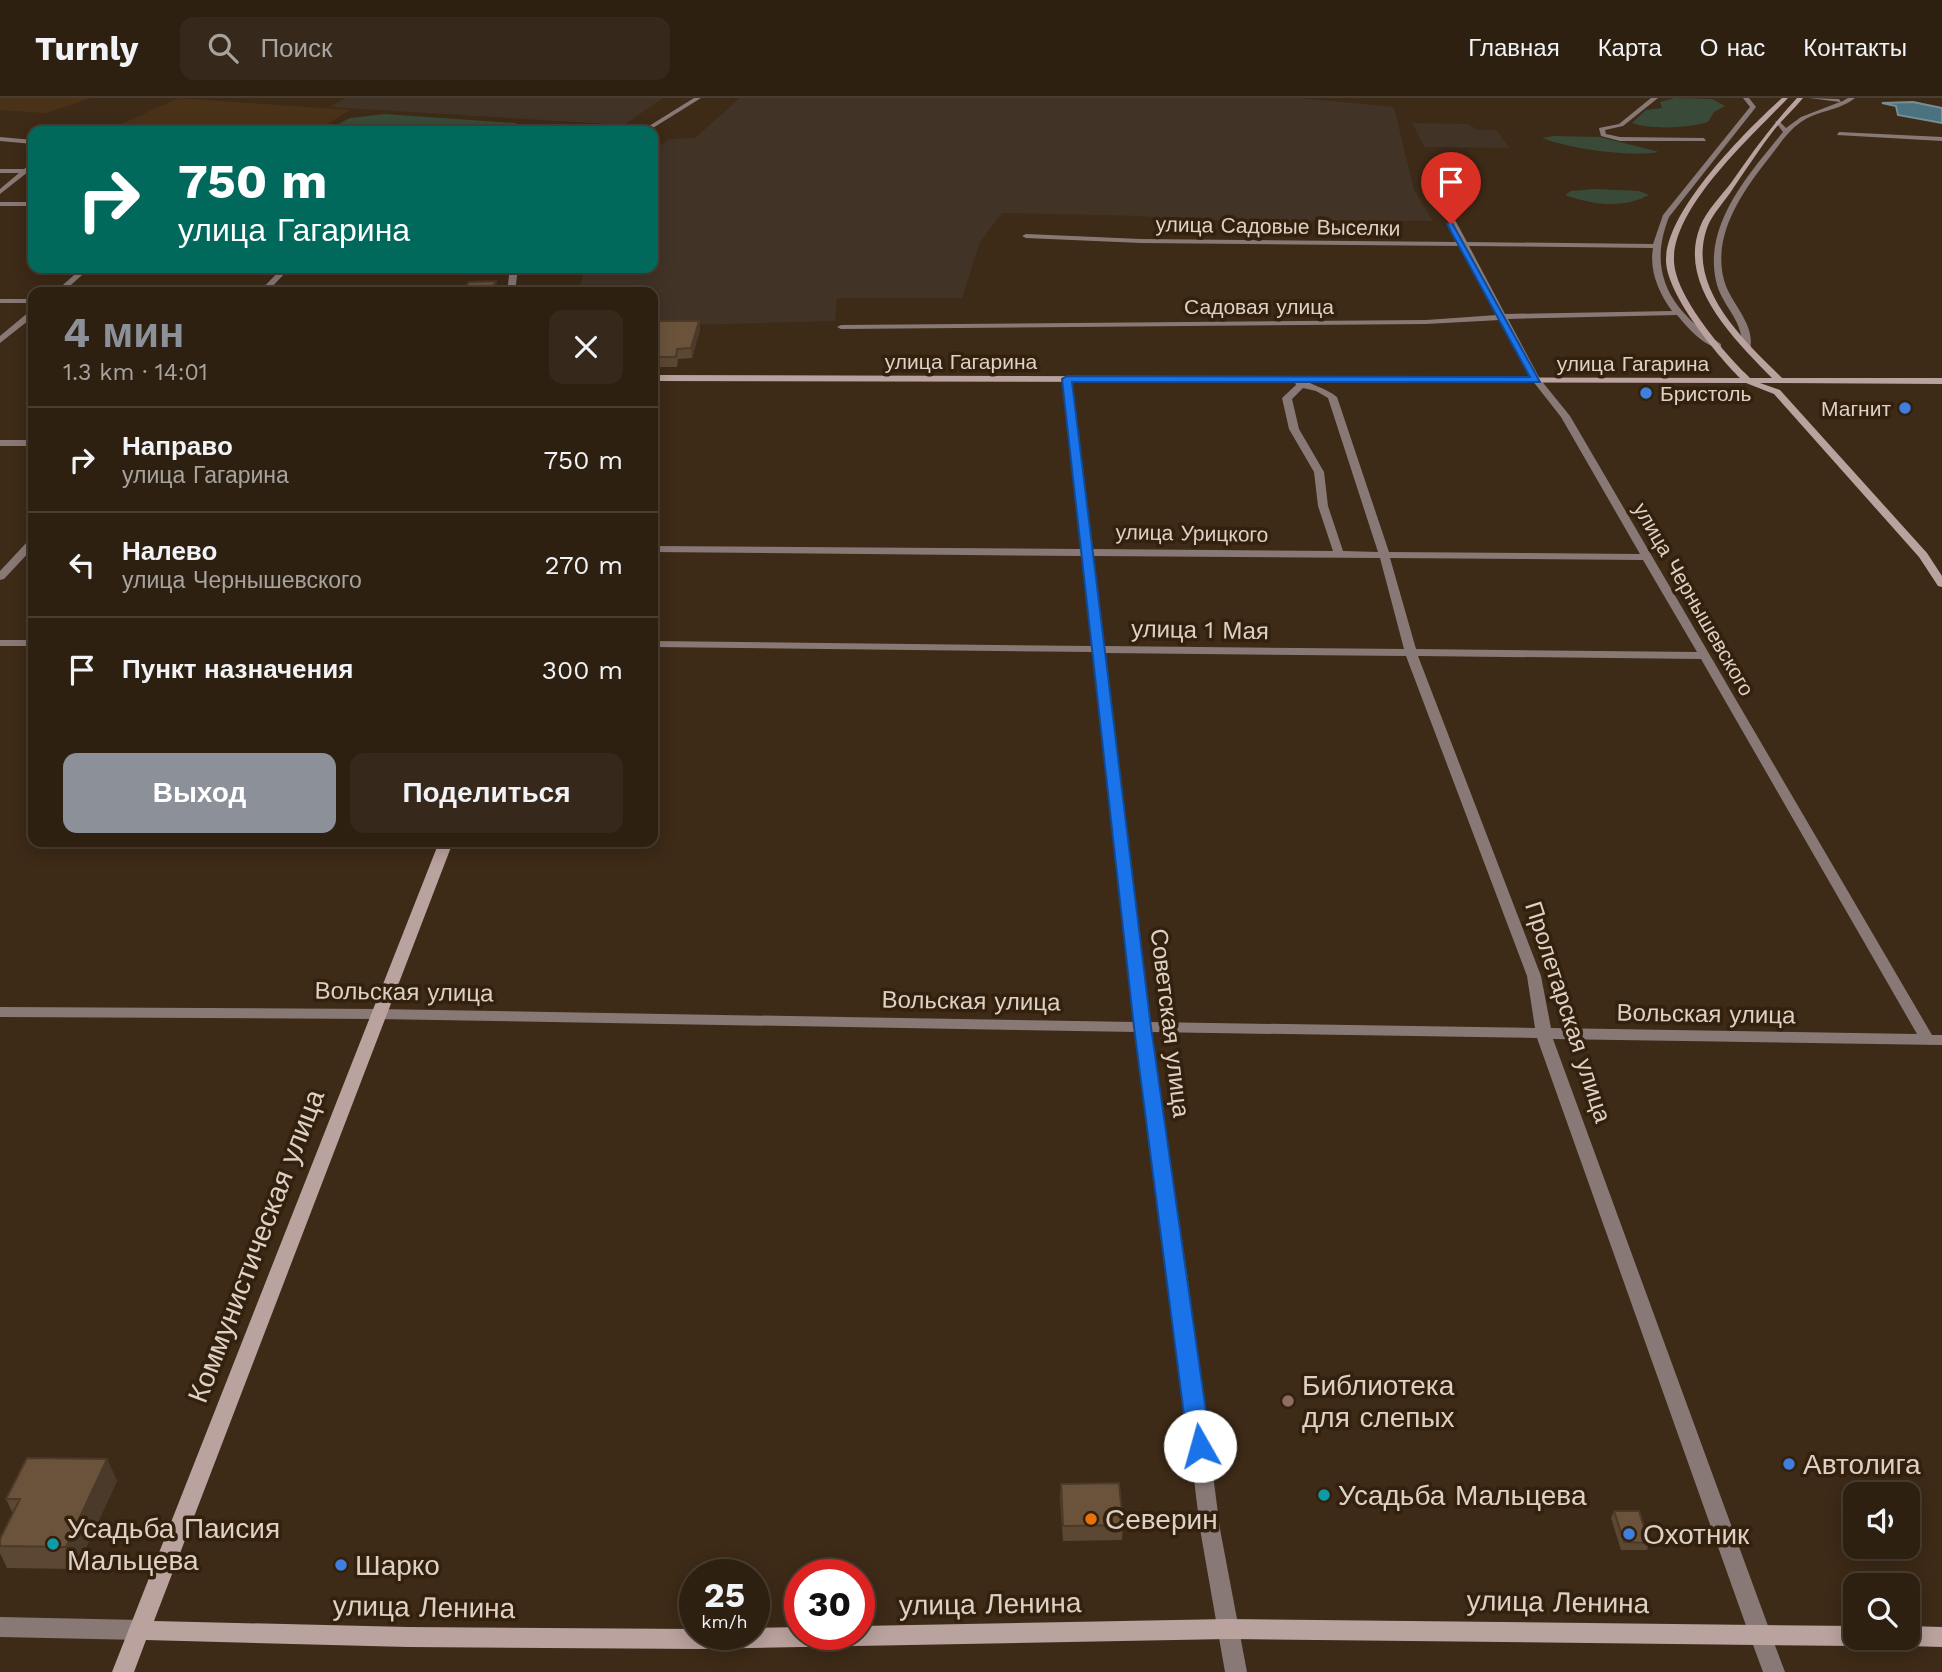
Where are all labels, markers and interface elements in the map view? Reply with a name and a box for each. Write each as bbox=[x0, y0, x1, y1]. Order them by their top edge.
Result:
search box bbox=[180, 17, 670, 80]
text: Turnly bbox=[35, 29, 138, 68]
icon: search bbox=[204, 29, 242, 67]
text: Поиск bbox=[260, 33, 332, 63]
text: Главная bbox=[1468, 34, 1560, 62]
text: Карта bbox=[1598, 34, 1662, 62]
text: О нас bbox=[1700, 34, 1765, 62]
text: Контакты bbox=[1803, 34, 1907, 62]
text: 750 m bbox=[178, 152, 327, 210]
pin bbox=[1421, 152, 1481, 224]
icon: right bbox=[63, 154, 154, 245]
icon: arrive bbox=[1432, 163, 1470, 201]
text: улица Гагарина bbox=[178, 211, 410, 249]
street label: улица Садовые Выселки bbox=[1155, 211, 1401, 241]
street label: Садовая улица bbox=[1184, 294, 1334, 319]
text: 4 мин bbox=[63, 308, 184, 357]
button: close bbox=[549, 310, 623, 384]
street label: улица Гагарина bbox=[885, 349, 1037, 374]
street label: улица Гагарина bbox=[1557, 351, 1709, 376]
text: 1.3 km · 14:01 bbox=[63, 359, 208, 386]
place label: Бристоль bbox=[1660, 381, 1752, 406]
marker: Бристоль bbox=[1638, 385, 1654, 401]
place label: Магнит bbox=[1821, 396, 1891, 421]
marker: Магнит bbox=[1897, 400, 1913, 416]
text: Направо bbox=[122, 431, 233, 461]
icon: right bbox=[63, 441, 101, 479]
text: 750 m bbox=[543, 445, 623, 475]
text: улица Гагарина bbox=[122, 462, 289, 489]
street label: улица Чернышевского bbox=[1628, 498, 1760, 700]
street label: улица Урицкого bbox=[1115, 519, 1269, 547]
text: Налево bbox=[122, 536, 217, 566]
icon: left bbox=[63, 546, 101, 584]
text: 270 m bbox=[544, 550, 623, 580]
text: улица Чернышевского bbox=[122, 567, 362, 594]
street label: улица 1 Мая bbox=[1131, 615, 1269, 645]
icon: arrive bbox=[63, 651, 101, 689]
text: Пункт назначения bbox=[122, 654, 353, 684]
text: 300 m bbox=[542, 655, 623, 685]
button: Выход bbox=[63, 753, 336, 833]
button: Поделиться bbox=[350, 753, 623, 833]
street label: Пролетарская улица bbox=[1519, 898, 1617, 1127]
street label: Советская улица bbox=[1145, 927, 1196, 1120]
street label: Вольская улица bbox=[314, 976, 494, 1008]
street label: Вольская улица bbox=[881, 985, 1061, 1017]
street label: Вольская улица bbox=[1616, 998, 1796, 1030]
street label: Коммунистическая улица bbox=[181, 1084, 331, 1407]
place label: Библиотека для слепых bbox=[1302, 1369, 1455, 1434]
marker: Библиотека для слепых bbox=[1280, 1393, 1296, 1409]
position arrow bbox=[1163, 1409, 1237, 1483]
place label: Автолига bbox=[1803, 1448, 1921, 1481]
marker: Автолига bbox=[1781, 1456, 1797, 1472]
place label: Усадьба Мальцева bbox=[1338, 1479, 1587, 1512]
map controls bbox=[1843, 1482, 1920, 1650]
button: sound bbox=[1843, 1482, 1920, 1559]
marker: Усадьба Мальцева bbox=[1316, 1487, 1332, 1503]
place label: Северин bbox=[1105, 1503, 1218, 1536]
marker: Северин bbox=[1083, 1511, 1099, 1527]
place label: Усадьба Паисия Мальцева bbox=[67, 1512, 280, 1577]
place label: Охотник bbox=[1643, 1518, 1750, 1551]
marker: Охотник bbox=[1621, 1526, 1637, 1542]
marker: Усадьба Паисия Мальцева bbox=[45, 1536, 61, 1552]
place label: Шарко bbox=[355, 1549, 440, 1582]
marker: Шарко bbox=[333, 1557, 349, 1573]
speed limit sign: 30 bbox=[784, 1559, 875, 1650]
button: search bbox=[1843, 1573, 1920, 1650]
text: 25 bbox=[704, 1574, 745, 1616]
street label: улица Ленина bbox=[1466, 1584, 1650, 1620]
street label: улица Ленина bbox=[898, 1586, 1082, 1622]
street label: улица Ленина bbox=[332, 1589, 516, 1625]
text: km/h bbox=[701, 1611, 748, 1632]

